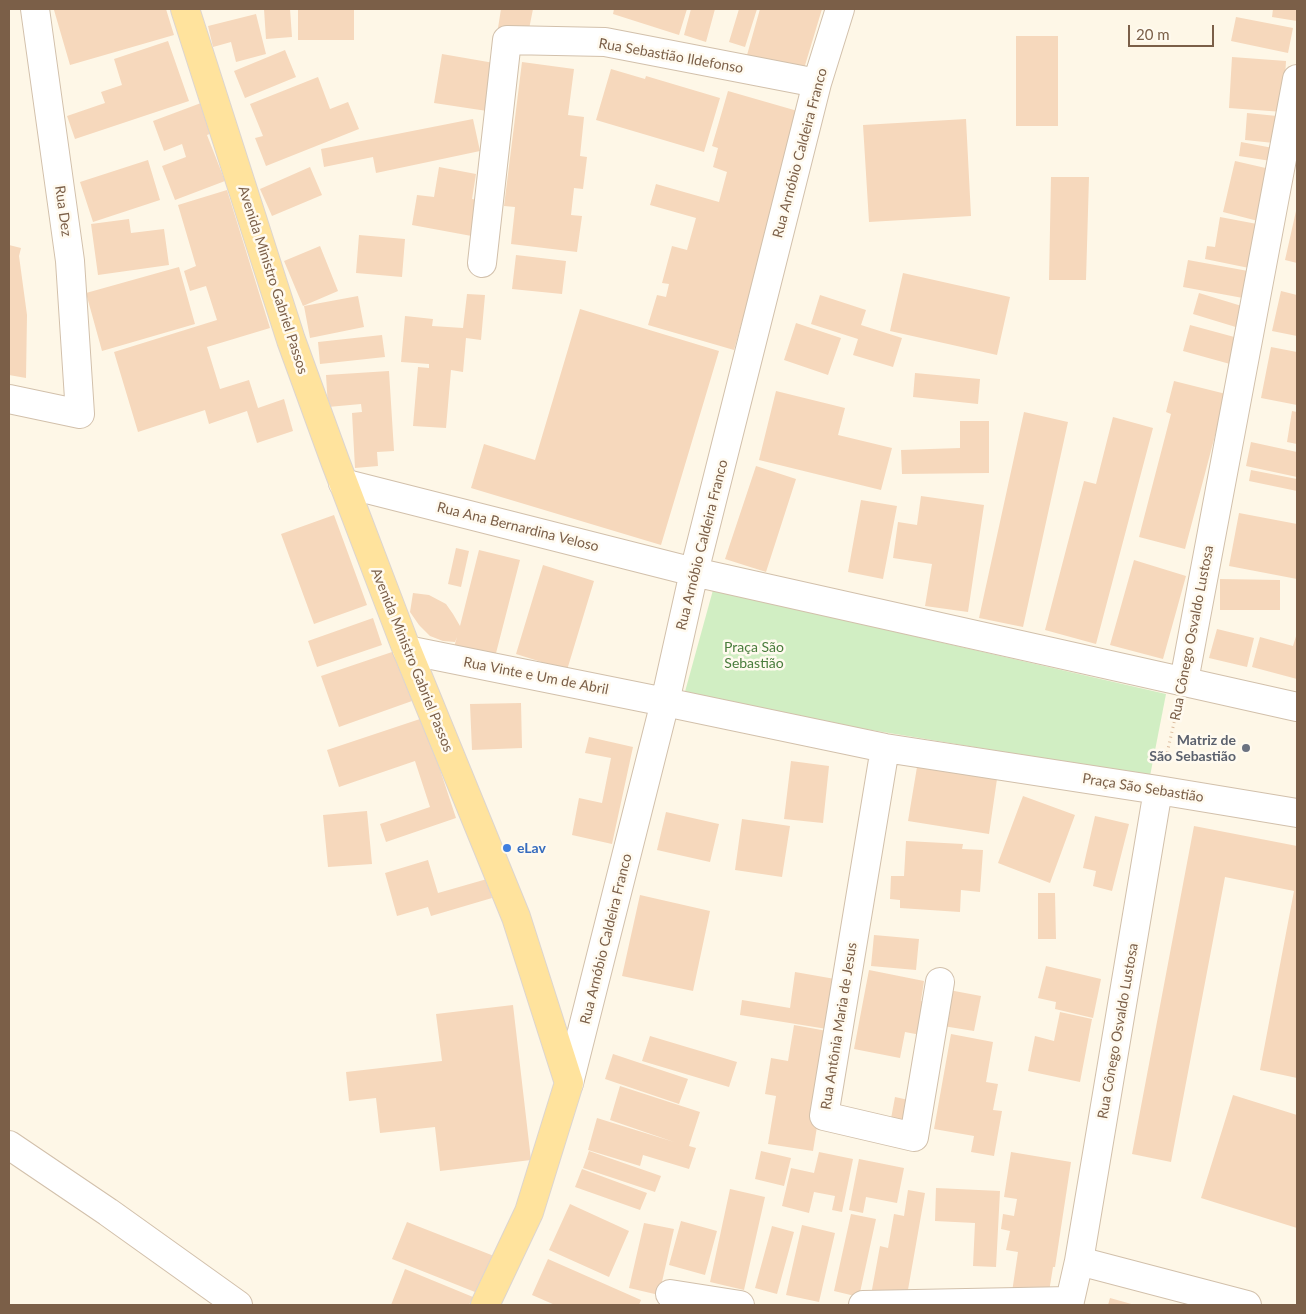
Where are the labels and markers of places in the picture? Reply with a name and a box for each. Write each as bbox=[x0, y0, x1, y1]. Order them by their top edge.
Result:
place label: Matriz de São Sebastião bbox=[1149, 732, 1236, 764]
marker: Matriz de São Sebastião bbox=[1240, 742, 1252, 754]
place label: eLav bbox=[517, 840, 546, 856]
marker: eLav bbox=[501, 842, 513, 854]

